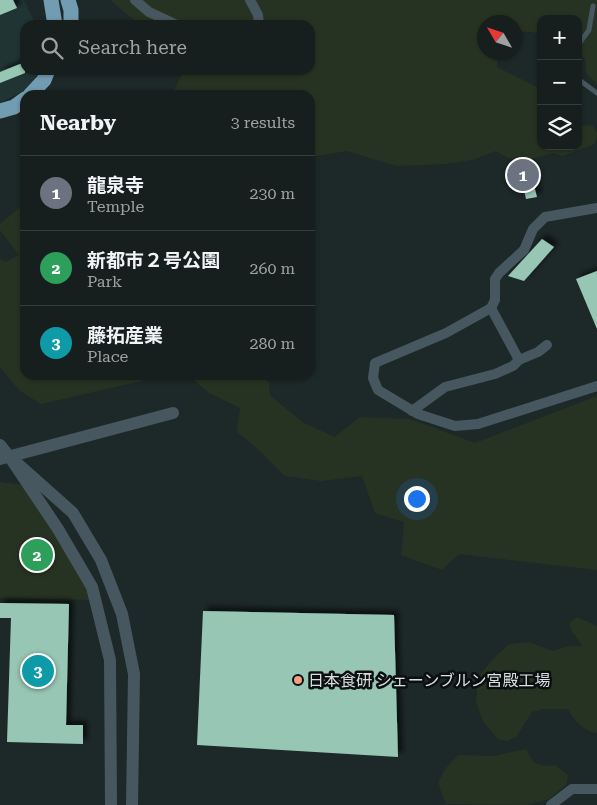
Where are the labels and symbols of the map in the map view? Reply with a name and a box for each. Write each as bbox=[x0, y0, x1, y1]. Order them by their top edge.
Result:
north arrow bbox=[477, 15, 522, 60]
pin: 1 bbox=[507, 156, 539, 194]
your location bbox=[404, 486, 430, 512]
pin: 2 bbox=[21, 536, 53, 574]
pin: 3 bbox=[22, 652, 54, 690]
place label: 日本食研 シェーンブルン宮殿工場 bbox=[308, 671, 550, 690]
marker: 日本食研 シェーンブルン宮殿工場 bbox=[292, 674, 304, 686]

